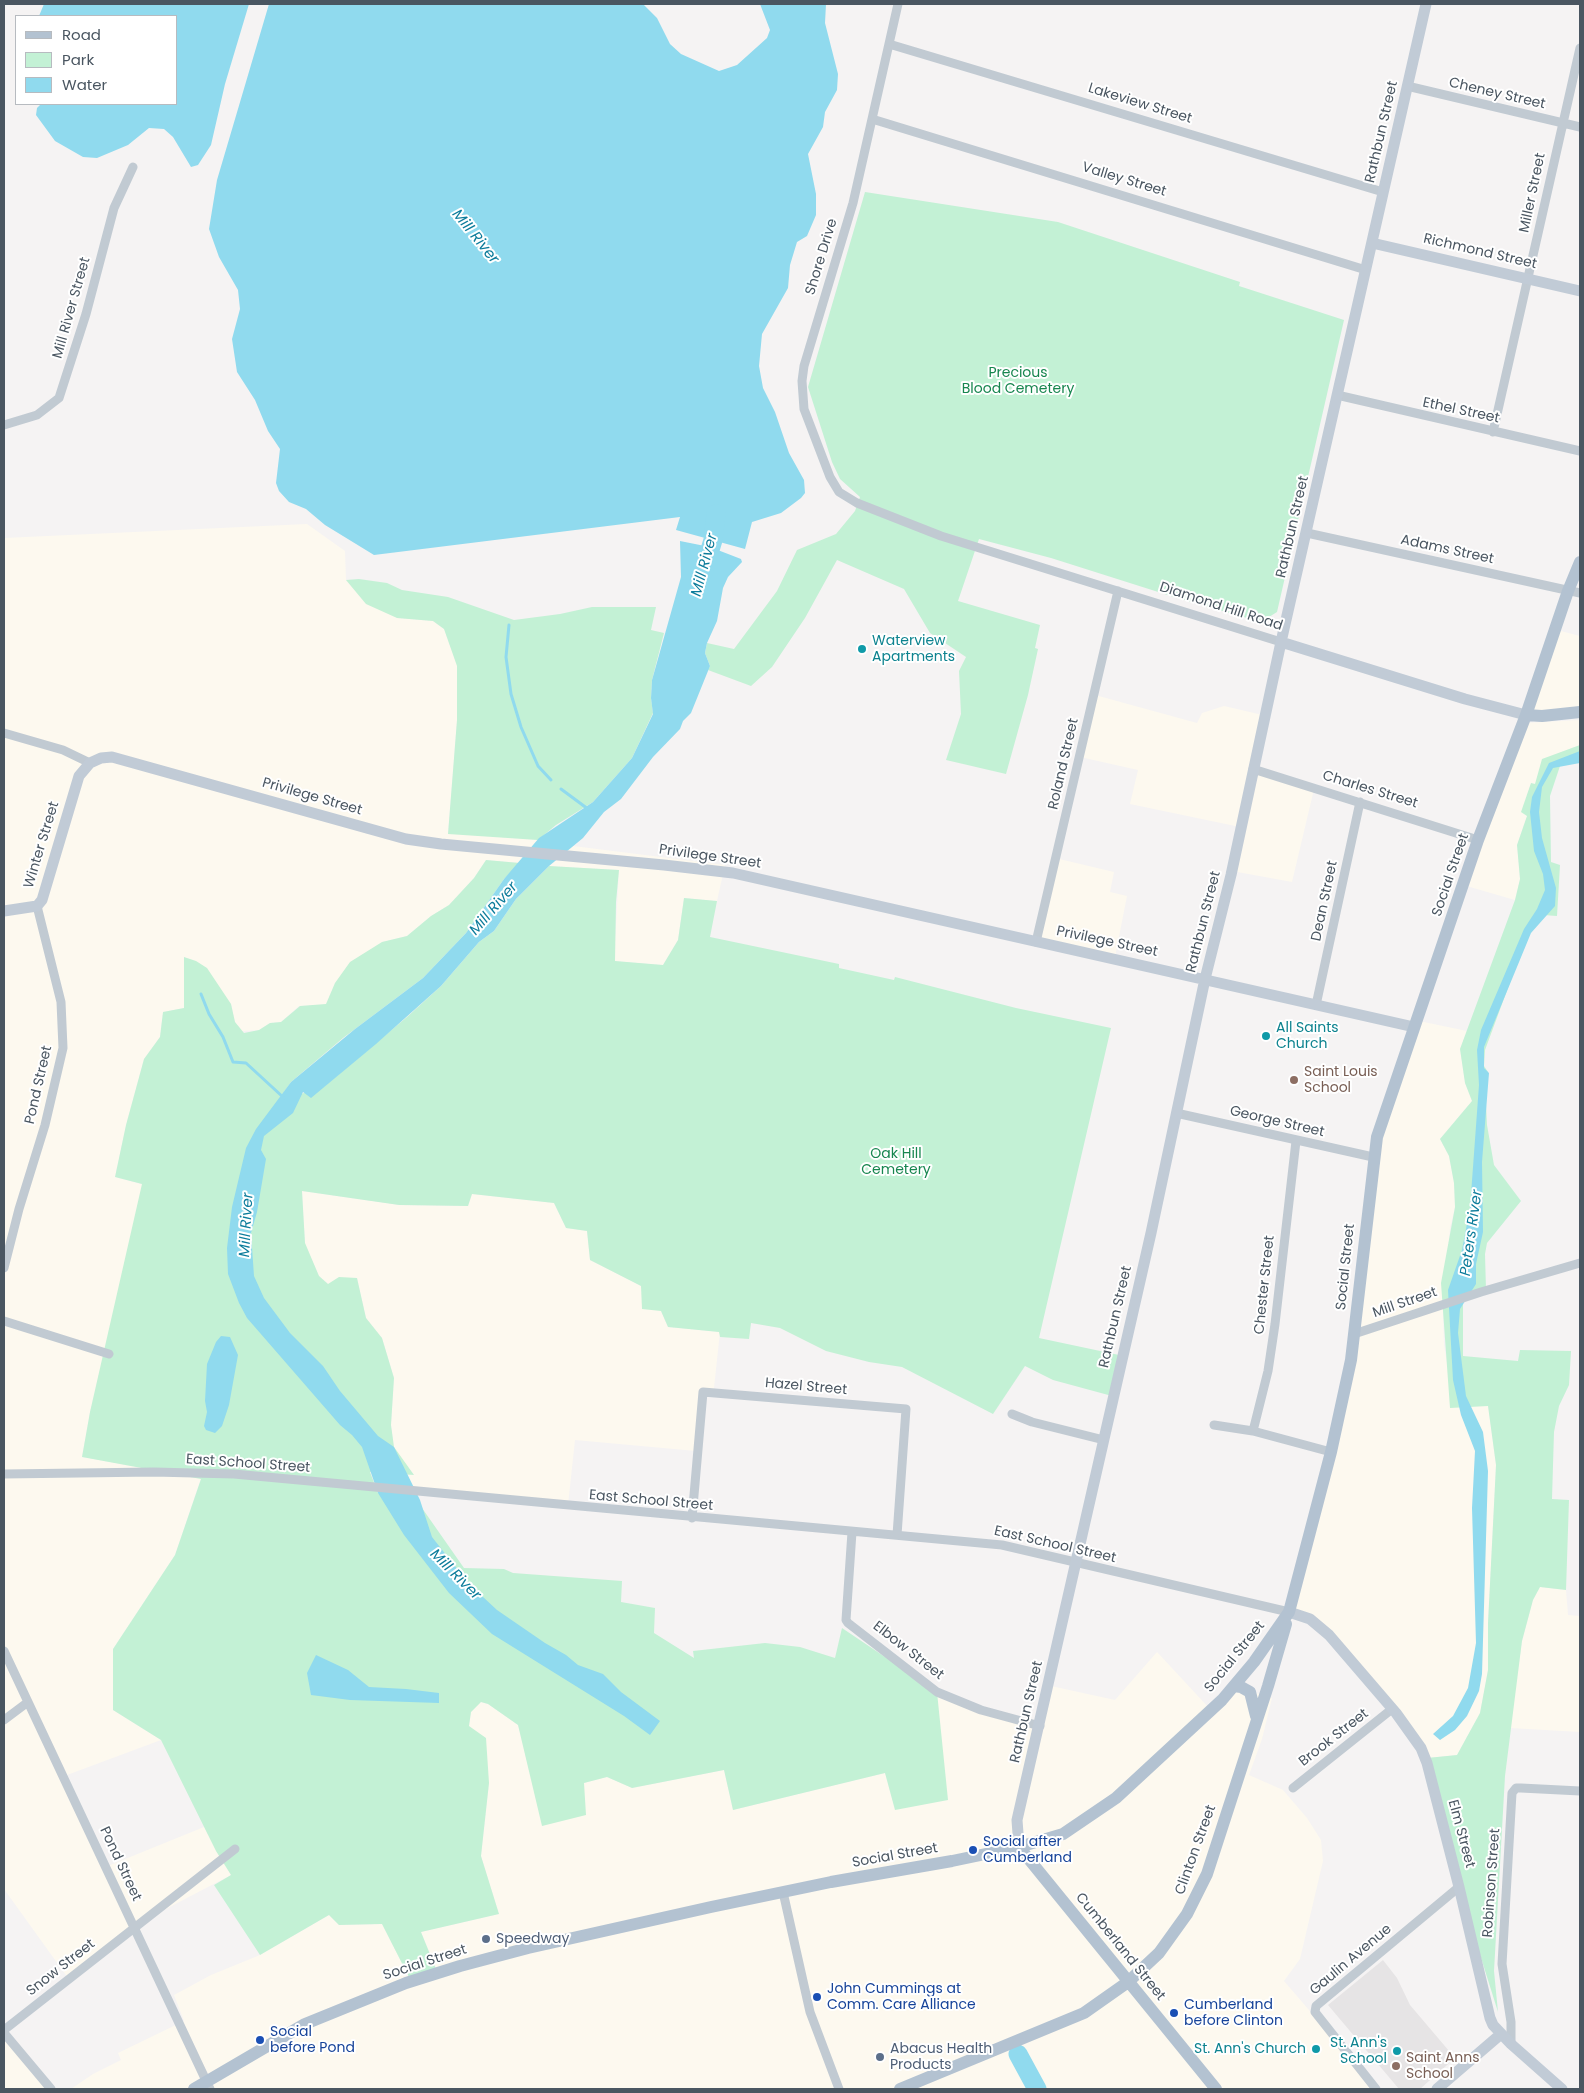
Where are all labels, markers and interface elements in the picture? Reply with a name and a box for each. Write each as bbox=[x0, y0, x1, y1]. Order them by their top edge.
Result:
legend bbox=[15, 15, 178, 105]
text: Road bbox=[62, 24, 101, 45]
text: Park bbox=[62, 49, 94, 70]
text: Water bbox=[62, 74, 107, 95]
street label: Cheney Street bbox=[1447, 75, 1547, 113]
street label: Rathbun Street bbox=[1362, 79, 1402, 185]
street label: Lakeview Street bbox=[1086, 80, 1194, 128]
street label: Miller Street bbox=[1516, 152, 1550, 234]
street label: Valley Street bbox=[1080, 159, 1168, 201]
water label: Mill River bbox=[448, 206, 502, 268]
street label: Shore Drive bbox=[802, 217, 842, 297]
street label: Richmond Street bbox=[1422, 231, 1538, 273]
street label: Mill River Street bbox=[50, 255, 94, 361]
park label: Precious Blood Cemetery bbox=[962, 365, 1074, 398]
street label: Ethel Street bbox=[1421, 395, 1501, 427]
street label: Rathbun Street bbox=[1273, 474, 1313, 580]
water label: Mill River bbox=[688, 531, 722, 599]
street label: Adams Street bbox=[1399, 532, 1495, 568]
street label: Diamond Hill Road bbox=[1157, 579, 1285, 635]
place label: Waterview Apartments bbox=[872, 633, 955, 666]
marker: Waterview Apartments bbox=[856, 643, 868, 655]
street label: Roland Street bbox=[1045, 717, 1083, 811]
street label: Charles Street bbox=[1320, 768, 1420, 812]
street label: Privilege Street bbox=[260, 775, 364, 819]
street label: Winter Street bbox=[21, 800, 63, 890]
street label: Social Street bbox=[1429, 831, 1473, 919]
street label: Privilege Street bbox=[658, 842, 762, 872]
street label: Dean Street bbox=[1308, 859, 1342, 943]
street label: Rathbun Street bbox=[1183, 869, 1225, 975]
water label: Mill River bbox=[466, 879, 522, 939]
street label: Privilege Street bbox=[1055, 923, 1159, 961]
place label: All Saints Church bbox=[1276, 1020, 1339, 1052]
marker: All Saints Church bbox=[1260, 1030, 1272, 1042]
street label: Pond Street bbox=[22, 1044, 56, 1126]
place label: Saint Louis School bbox=[1304, 1064, 1378, 1096]
marker: Saint Louis School bbox=[1288, 1074, 1300, 1086]
street label: George Street bbox=[1228, 1103, 1326, 1141]
park label: Oak Hill Cemetery bbox=[861, 1146, 931, 1178]
water label: Peters River bbox=[1457, 1189, 1487, 1277]
water label: Mill River bbox=[236, 1192, 258, 1258]
street label: Social Street bbox=[1333, 1223, 1359, 1311]
street label: Chester Street bbox=[1251, 1235, 1279, 1335]
street label: Rathbun Street bbox=[1096, 1264, 1136, 1370]
street label: Mill Street bbox=[1371, 1284, 1439, 1322]
street label: Hazel Street bbox=[764, 1375, 848, 1399]
street label: East School Street bbox=[185, 1451, 311, 1477]
street label: East School Street bbox=[588, 1487, 714, 1515]
street label: East School Street bbox=[992, 1523, 1118, 1567]
water label: Mill River bbox=[426, 1546, 484, 1604]
street label: Elbow Street bbox=[869, 1618, 947, 1684]
street label: Social Street bbox=[1201, 1618, 1269, 1696]
street label: Rathbun Street bbox=[1007, 1659, 1047, 1765]
street label: Brook Street bbox=[1296, 1706, 1372, 1770]
street label: Elm Street bbox=[1444, 1798, 1478, 1870]
street label: Clinton Street bbox=[1172, 1803, 1220, 1897]
street label: Pond Street bbox=[95, 1824, 145, 1904]
street label: Robinson Street bbox=[1480, 1828, 1504, 1938]
place label: Social after Cumberland bbox=[983, 1834, 1072, 1866]
street label: Social Street bbox=[851, 1840, 939, 1872]
marker: Social after Cumberland bbox=[967, 1844, 979, 1856]
street label: Cumberland Street bbox=[1071, 1890, 1169, 2004]
street label: Gaulin Avenue bbox=[1307, 1921, 1395, 1999]
place label: Speedway bbox=[496, 1931, 569, 1947]
marker: Speedway bbox=[480, 1933, 492, 1945]
street label: Snow Street bbox=[23, 1936, 99, 2000]
street label: Social Street bbox=[381, 1942, 469, 1984]
place label: John Cummings at Comm. Care Alliance bbox=[827, 1981, 976, 2014]
marker: John Cummings at Comm. Care Alliance bbox=[811, 1991, 823, 2003]
place label: Cumberland before Clinton bbox=[1184, 1997, 1283, 2030]
marker: Cumberland before Clinton bbox=[1168, 2007, 1180, 2019]
place label: Social before Pond bbox=[270, 2024, 355, 2056]
marker: Social before Pond bbox=[254, 2034, 266, 2046]
place label: St. Ann's School bbox=[1330, 2035, 1387, 2068]
place label: Abacus Health Products bbox=[890, 2041, 992, 2074]
place label: St. Ann's Church bbox=[1194, 2041, 1306, 2057]
marker: St. Ann's Church bbox=[1310, 2043, 1322, 2055]
marker: St. Ann's School bbox=[1391, 2045, 1403, 2057]
place label: Saint Anns School bbox=[1406, 2050, 1480, 2082]
marker: Abacus Health Products bbox=[874, 2051, 886, 2063]
marker: Saint Anns School bbox=[1390, 2060, 1402, 2072]

